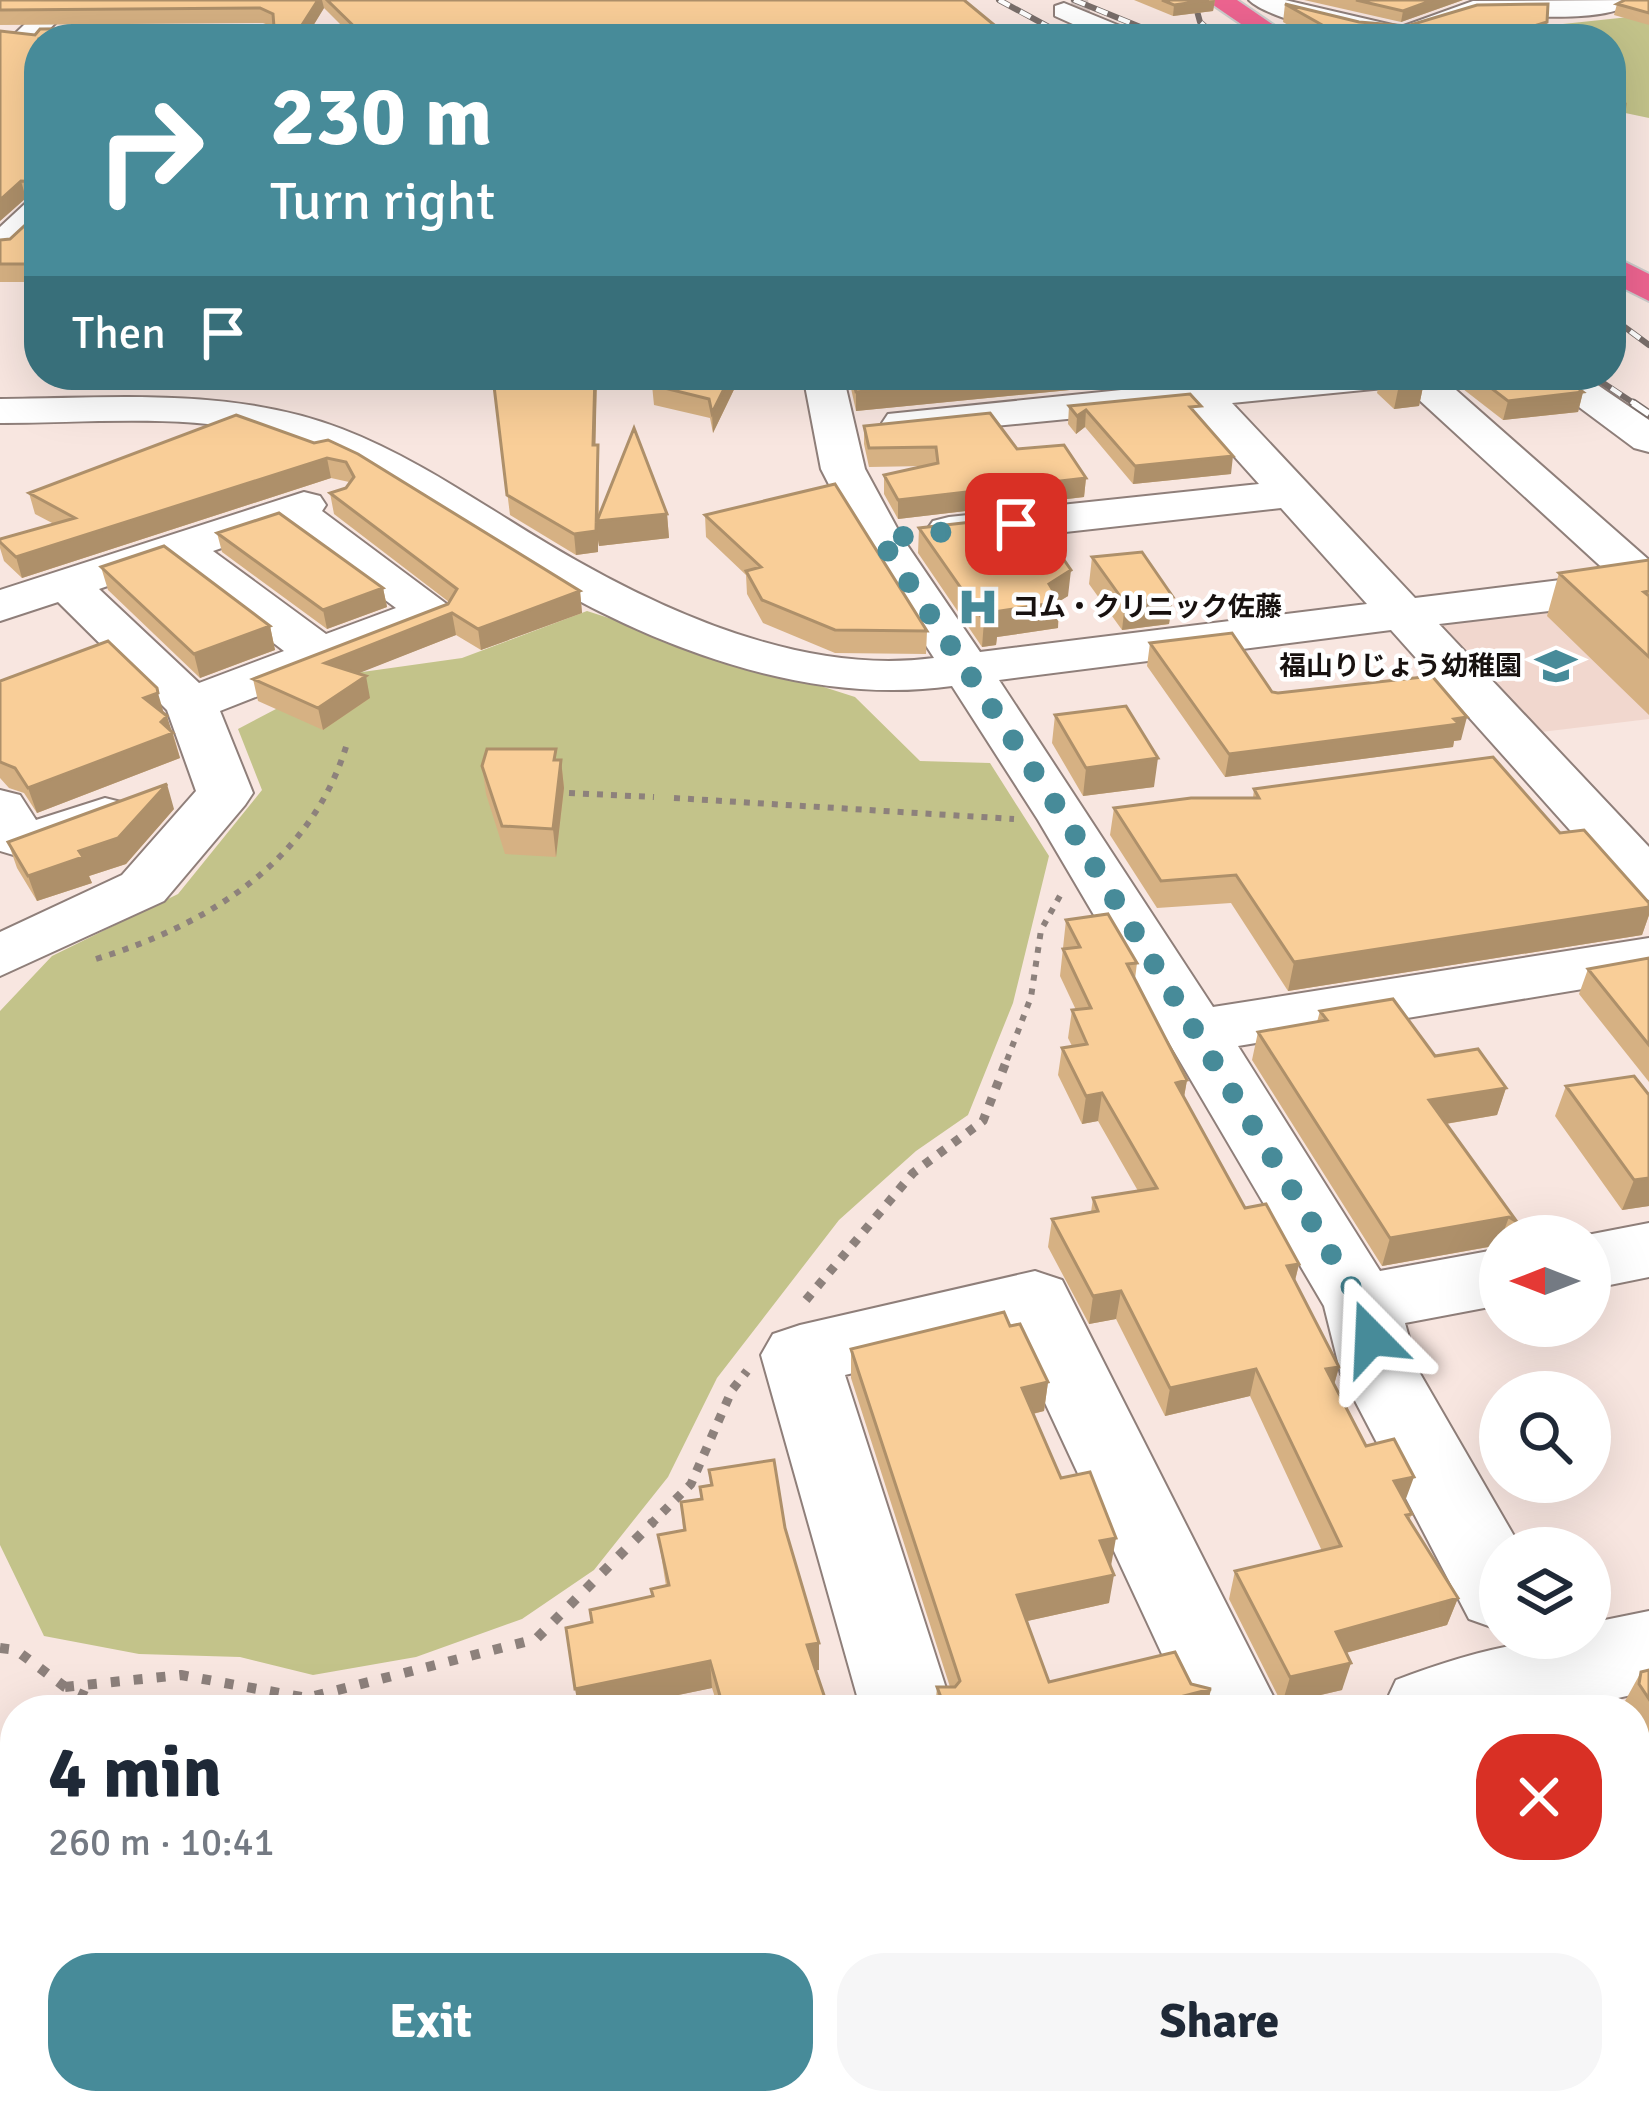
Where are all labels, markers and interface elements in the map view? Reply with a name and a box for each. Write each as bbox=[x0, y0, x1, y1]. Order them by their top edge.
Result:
text: 230 m bbox=[270, 65, 492, 169]
icon: right bbox=[72, 72, 228, 228]
text: Turn right bbox=[270, 168, 495, 235]
icon: arrive bbox=[190, 300, 256, 366]
text: Then bbox=[72, 306, 166, 361]
pin bbox=[965, 473, 1067, 575]
icon: arrive bbox=[983, 491, 1049, 557]
hospital icon: コム・クリニック佐藤 bbox=[955, 584, 1001, 630]
place label: コム・クリニック佐藤 bbox=[1012, 591, 1282, 624]
school or university icon: 福山りじょう幼稚園 bbox=[1533, 643, 1579, 689]
place label: 福山りじょう幼稚園 bbox=[1279, 650, 1522, 683]
north arrow bbox=[1479, 1215, 1611, 1347]
map controls bbox=[1479, 1215, 1611, 1659]
position arrow bbox=[1308, 1275, 1434, 1401]
button: search bbox=[1479, 1371, 1611, 1503]
button: layers bbox=[1479, 1527, 1611, 1659]
text: 4 min bbox=[48, 1728, 222, 1817]
button: close bbox=[1476, 1734, 1602, 1860]
text: 260 m · 10:41 bbox=[48, 1818, 275, 1866]
button: Exit bbox=[48, 1953, 813, 2091]
button: Share bbox=[837, 1953, 1602, 2091]

